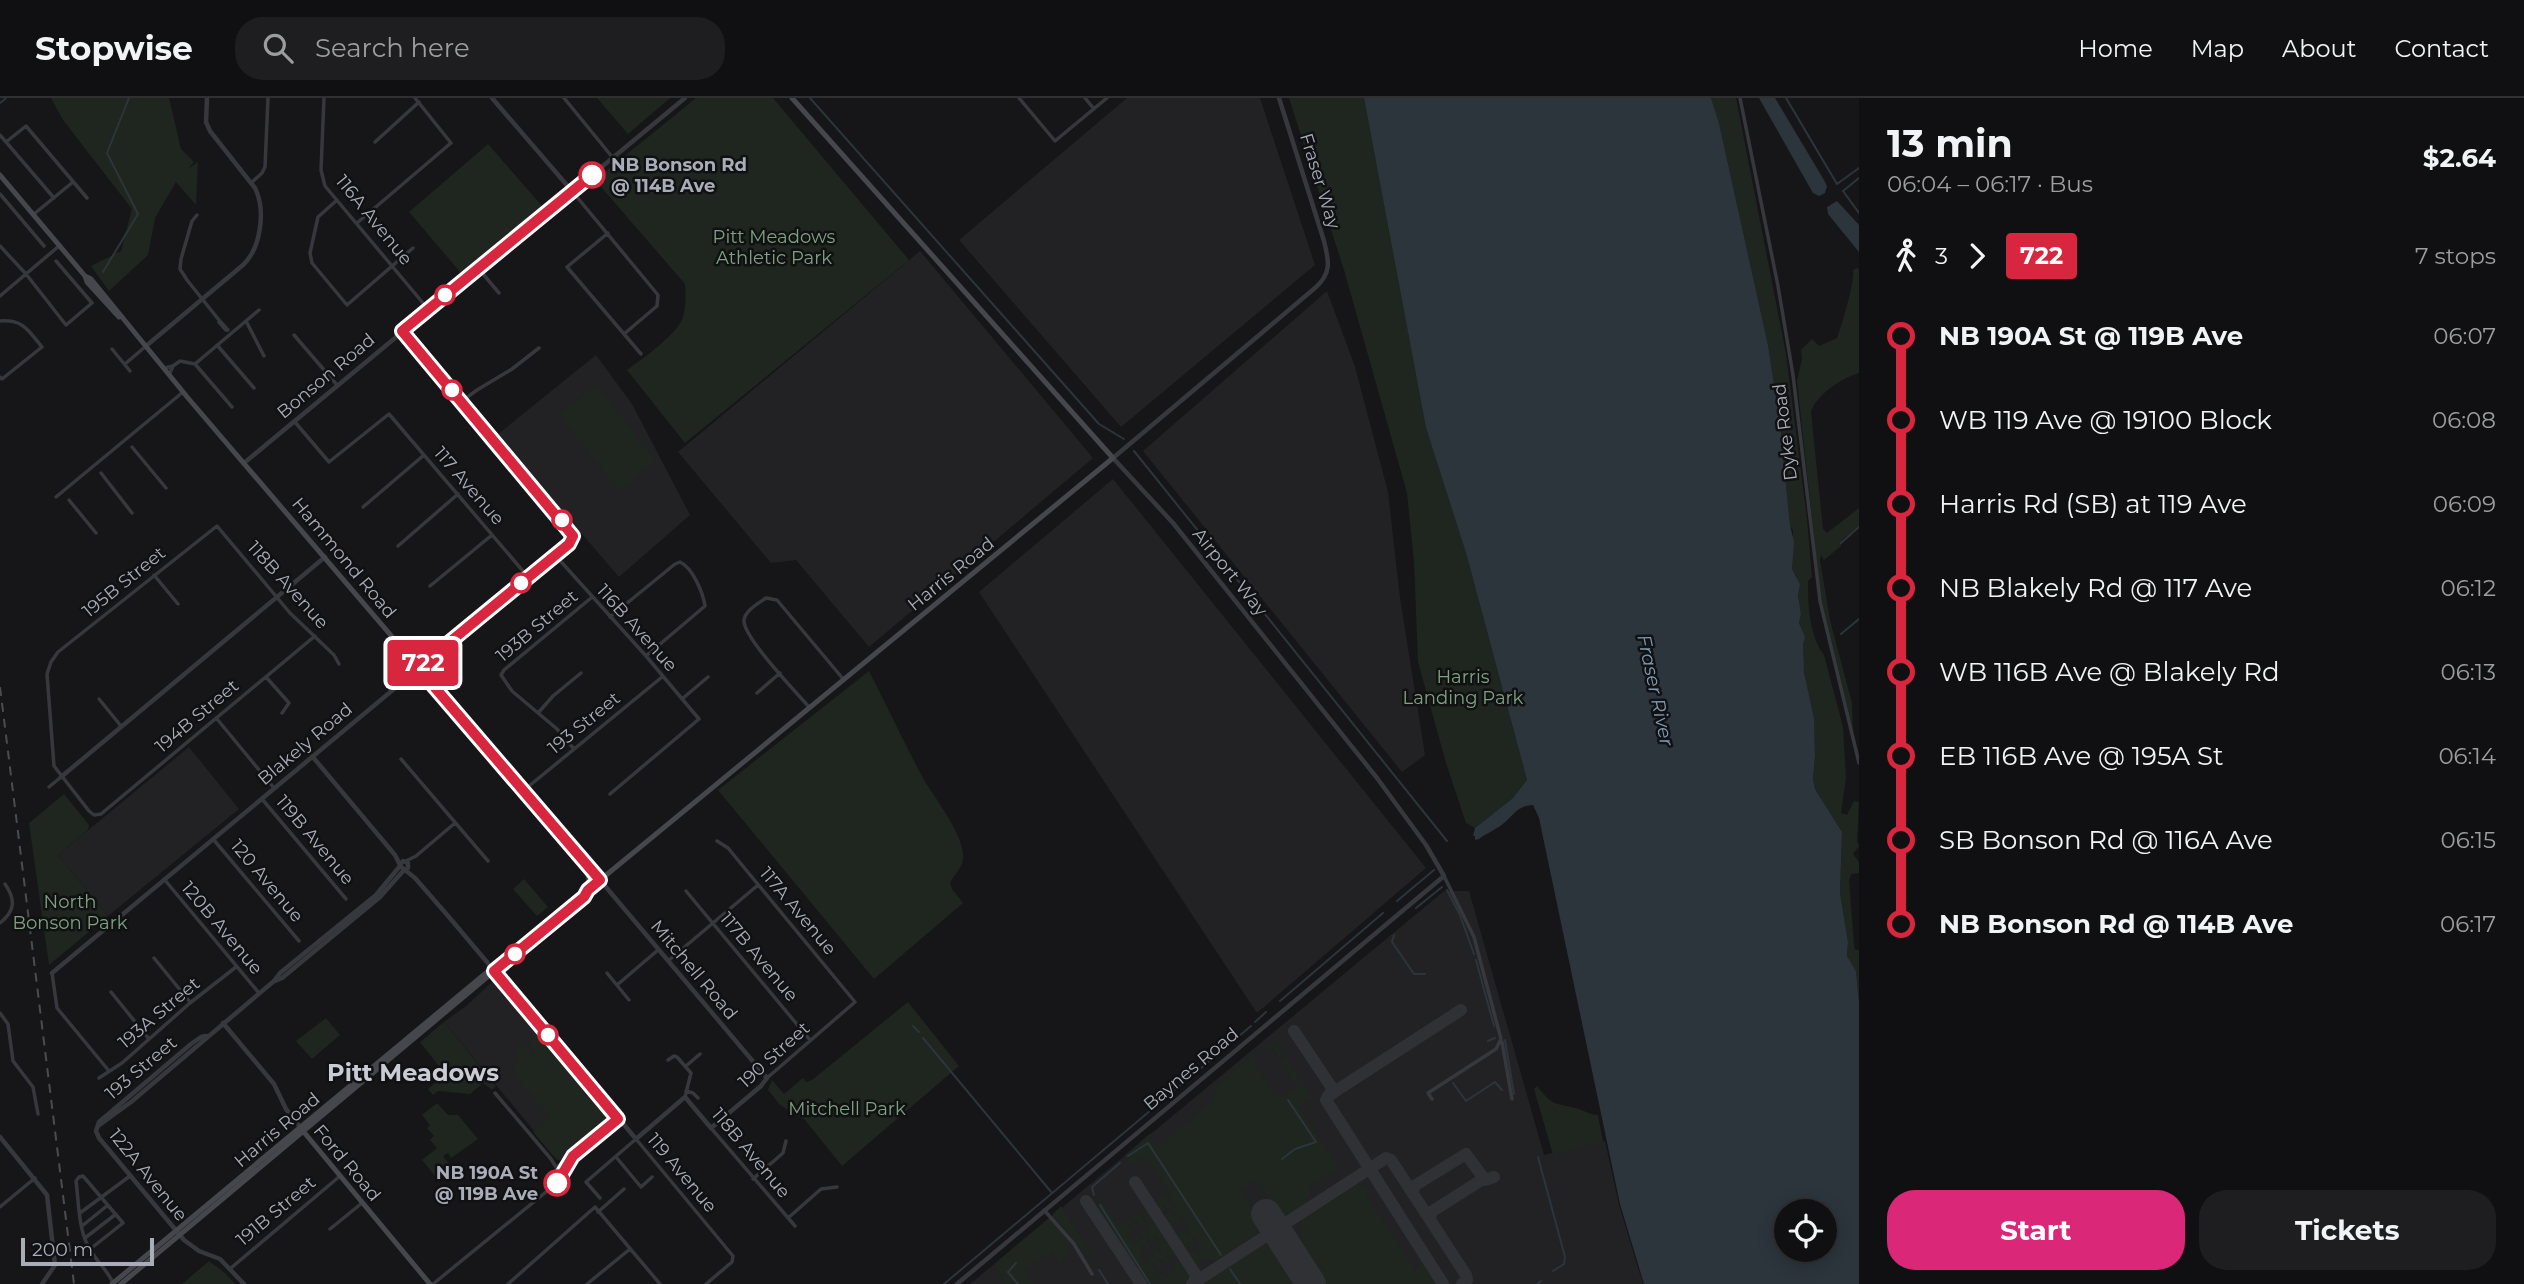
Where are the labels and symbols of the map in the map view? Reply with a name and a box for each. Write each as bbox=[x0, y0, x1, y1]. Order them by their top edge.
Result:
street label: Fraser Way bbox=[1295, 130, 1345, 232]
place label: NB Bonson Rd @ 114B Ave bbox=[611, 154, 747, 197]
marker: NB Bonson Rd @ 114B Ave bbox=[579, 162, 605, 188]
street label: 116A Avenue bbox=[331, 170, 417, 270]
park label: Pitt Meadows Athletic Park bbox=[713, 226, 836, 269]
unlabelled marker bbox=[435, 285, 455, 305]
street label: Bonson Road bbox=[273, 329, 379, 423]
unlabelled marker bbox=[442, 380, 462, 400]
street label: Dyke Road bbox=[1768, 382, 1802, 482]
street label: 117 Avenue bbox=[429, 442, 509, 530]
street label: Hammond Road bbox=[287, 493, 401, 623]
unlabelled marker bbox=[552, 510, 572, 530]
street label: Airport Way bbox=[1188, 524, 1272, 621]
street label: Harris Road bbox=[903, 532, 999, 616]
street label: 118B Avenue bbox=[243, 537, 333, 634]
street label: 195B Street bbox=[78, 542, 170, 622]
unlabelled marker bbox=[511, 573, 531, 593]
street label: 116B Avenue bbox=[592, 580, 682, 676]
street label: 193B Street bbox=[492, 585, 582, 667]
water label: Fraser River bbox=[1632, 632, 1679, 748]
line badge: 722 bbox=[383, 640, 463, 686]
park label: Harris Landing Park bbox=[1403, 666, 1524, 709]
street label: 194B Street bbox=[151, 675, 243, 757]
street label: 193 Street bbox=[543, 687, 625, 759]
street label: Blakely Road bbox=[253, 698, 357, 790]
street label: 119B Avenue bbox=[271, 791, 359, 889]
street label: 120 Avenue bbox=[226, 835, 308, 927]
street label: 117A Avenue bbox=[755, 863, 841, 960]
street label: 120B Avenue bbox=[177, 877, 267, 979]
park label: North Bonson Park bbox=[12, 891, 128, 934]
street label: 117B Avenue bbox=[715, 908, 803, 1006]
street label: Mitchell Road bbox=[646, 916, 742, 1024]
unlabelled marker bbox=[505, 944, 525, 964]
street label: 193A Street bbox=[114, 973, 204, 1053]
street label: 190 Street bbox=[734, 1017, 814, 1093]
street label: Baynes Road bbox=[1139, 1023, 1243, 1115]
unlabelled marker bbox=[538, 1025, 558, 1045]
street label: 193 Street bbox=[101, 1032, 181, 1104]
district label: Pitt Meadows bbox=[327, 1058, 499, 1087]
street label: Harris Road bbox=[230, 1088, 324, 1172]
park label: Mitchell Park bbox=[788, 1098, 906, 1120]
street label: 118B Avenue bbox=[707, 1104, 795, 1203]
street label: Ford Road bbox=[309, 1120, 385, 1206]
street label: 122A Avenue bbox=[104, 1124, 192, 1226]
street label: 119 Avenue bbox=[643, 1129, 722, 1217]
place label: NB 190A St @ 119B Ave bbox=[435, 1162, 538, 1205]
marker: NB 190A St @ 119B Ave bbox=[544, 1170, 570, 1196]
street label: 191B Street bbox=[232, 1172, 320, 1250]
scale bar bbox=[21, 1235, 154, 1267]

